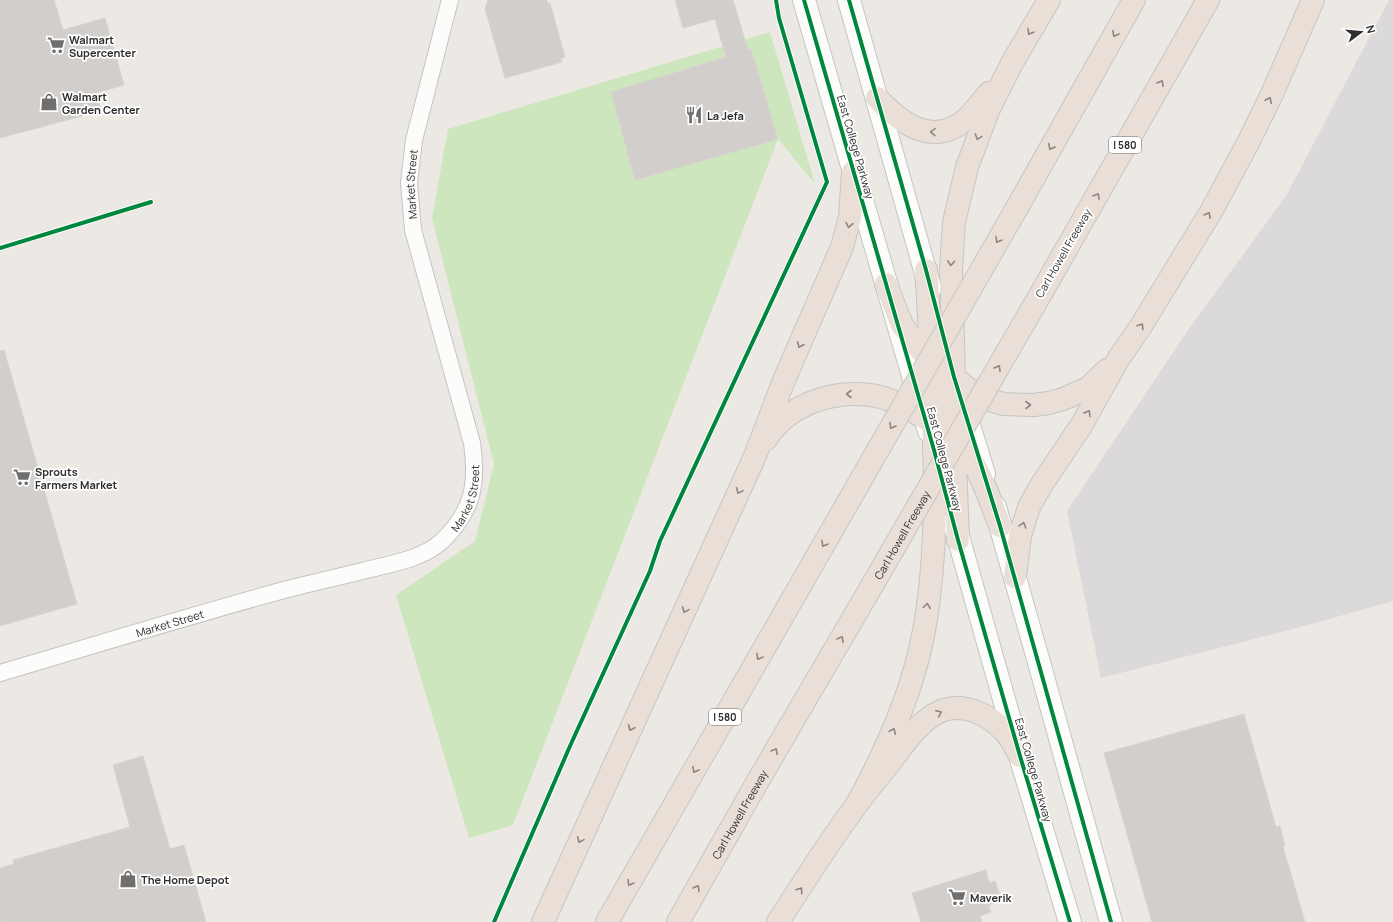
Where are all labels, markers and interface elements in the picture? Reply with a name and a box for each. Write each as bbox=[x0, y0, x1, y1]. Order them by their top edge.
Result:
north arrow bbox=[1341, 12, 1381, 52]
text: N bbox=[1363, 23, 1379, 35]
one-way arrow bbox=[1028, 28, 1035, 35]
one-way arrow bbox=[1112, 30, 1120, 37]
place label: Walmart Supercenter bbox=[69, 32, 136, 60]
supermarket icon: Walmart Supercenter bbox=[46, 35, 66, 55]
one-way arrow bbox=[1157, 80, 1164, 87]
place label: Walmart Garden Center bbox=[62, 89, 141, 117]
shop icon: Walmart Garden Center bbox=[39, 92, 59, 112]
street label: East College Parkway bbox=[834, 93, 878, 201]
one-way arrow bbox=[1264, 97, 1272, 104]
restaurant icon: La Jefa bbox=[684, 105, 704, 125]
place label: La Jefa bbox=[707, 108, 744, 123]
one-way arrow bbox=[930, 127, 936, 136]
one-way arrow bbox=[975, 133, 983, 140]
road number: I 580 bbox=[1109, 137, 1141, 153]
one-way arrow bbox=[1049, 143, 1056, 150]
street label: Market Street bbox=[401, 149, 420, 220]
one-way arrow bbox=[1092, 192, 1099, 200]
street label: Carl Howell Freeway bbox=[1031, 206, 1095, 300]
one-way arrow bbox=[1204, 212, 1211, 219]
one-way arrow bbox=[845, 222, 853, 228]
one-way arrow bbox=[996, 236, 1003, 243]
one-way arrow bbox=[947, 260, 956, 266]
one-way arrow bbox=[1136, 323, 1144, 330]
one-way arrow bbox=[796, 342, 804, 349]
one-way arrow bbox=[993, 365, 1000, 372]
one-way arrow bbox=[846, 390, 852, 398]
one-way arrow bbox=[1025, 401, 1031, 409]
street label: East College Parkway bbox=[924, 405, 966, 513]
one-way arrow bbox=[1084, 410, 1091, 417]
one-way arrow bbox=[889, 422, 896, 429]
place label: Sprouts Farmers Market bbox=[35, 464, 118, 492]
street label: Market Street bbox=[447, 465, 482, 534]
supermarket icon: Sprouts Farmers Market bbox=[12, 467, 32, 487]
street label: Carl Howell Freeway bbox=[870, 487, 933, 582]
one-way arrow bbox=[735, 488, 743, 495]
one-way arrow bbox=[1018, 521, 1027, 528]
one-way arrow bbox=[821, 540, 828, 548]
one-way arrow bbox=[922, 603, 931, 609]
one-way arrow bbox=[682, 605, 690, 613]
street label: Market Street bbox=[134, 606, 205, 640]
one-way arrow bbox=[837, 636, 844, 643]
one-way arrow bbox=[757, 653, 764, 660]
road number: I 580 bbox=[709, 709, 741, 725]
one-way arrow bbox=[934, 710, 942, 718]
street label: East College Parkway bbox=[1012, 716, 1056, 824]
one-way arrow bbox=[628, 724, 636, 731]
one-way arrow bbox=[888, 728, 896, 735]
one-way arrow bbox=[771, 748, 778, 755]
one-way arrow bbox=[692, 766, 699, 773]
street label: Carl Howell Freeway bbox=[708, 767, 771, 861]
one-way arrow bbox=[577, 835, 585, 843]
shop icon: The Home Depot bbox=[118, 869, 138, 889]
place label: The Home Depot bbox=[141, 872, 229, 887]
one-way arrow bbox=[627, 879, 634, 886]
one-way arrow bbox=[693, 885, 700, 892]
one-way arrow bbox=[795, 887, 802, 894]
supermarket icon: Maverik bbox=[947, 887, 967, 907]
place label: Maverik bbox=[970, 890, 1012, 905]

